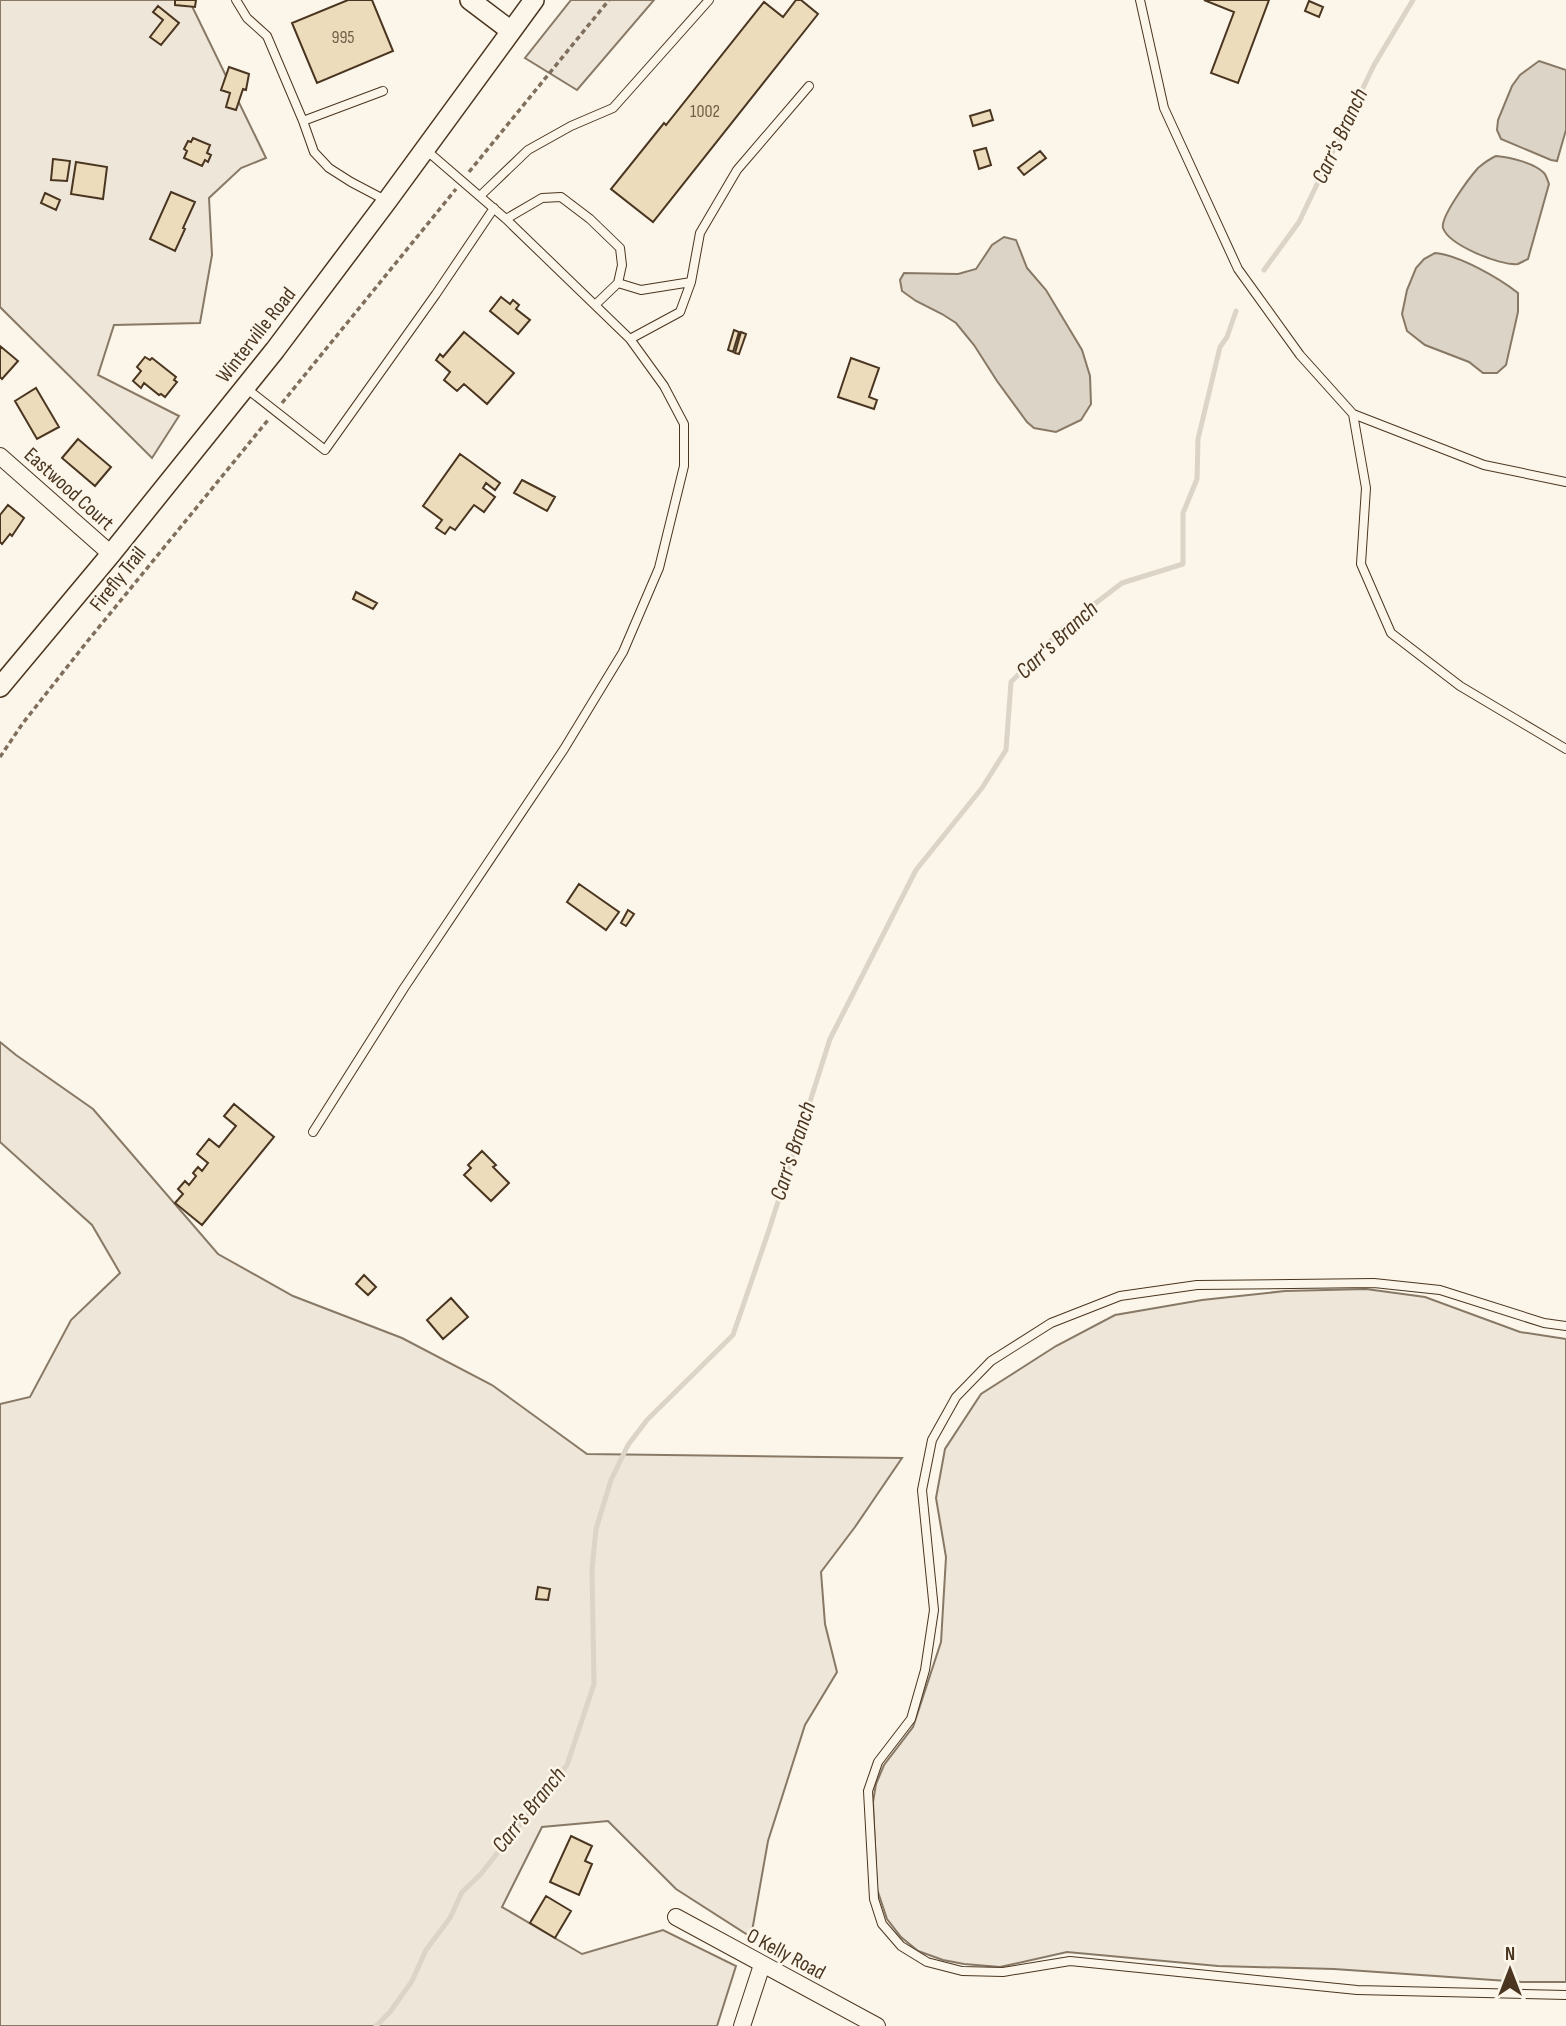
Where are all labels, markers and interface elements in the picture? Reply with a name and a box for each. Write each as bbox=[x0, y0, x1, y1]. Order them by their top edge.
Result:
house number: 995 bbox=[331, 27, 355, 48]
water label: Carr's Branch bbox=[1306, 84, 1374, 188]
house number: 1002 bbox=[690, 101, 720, 122]
street label: Winterville Road bbox=[211, 282, 301, 388]
street label: Eastwood Court bbox=[19, 442, 119, 536]
street label: Firefly Trail bbox=[85, 542, 151, 616]
water label: Carr's Branch bbox=[1010, 595, 1104, 685]
water label: Carr's Branch bbox=[764, 1098, 822, 1204]
water label: Carr's Branch bbox=[486, 1761, 572, 1858]
street label: O Kelly Road bbox=[742, 1923, 830, 1985]
north arrow bbox=[1475, 1935, 1545, 2005]
text: N bbox=[1505, 1943, 1515, 1966]

